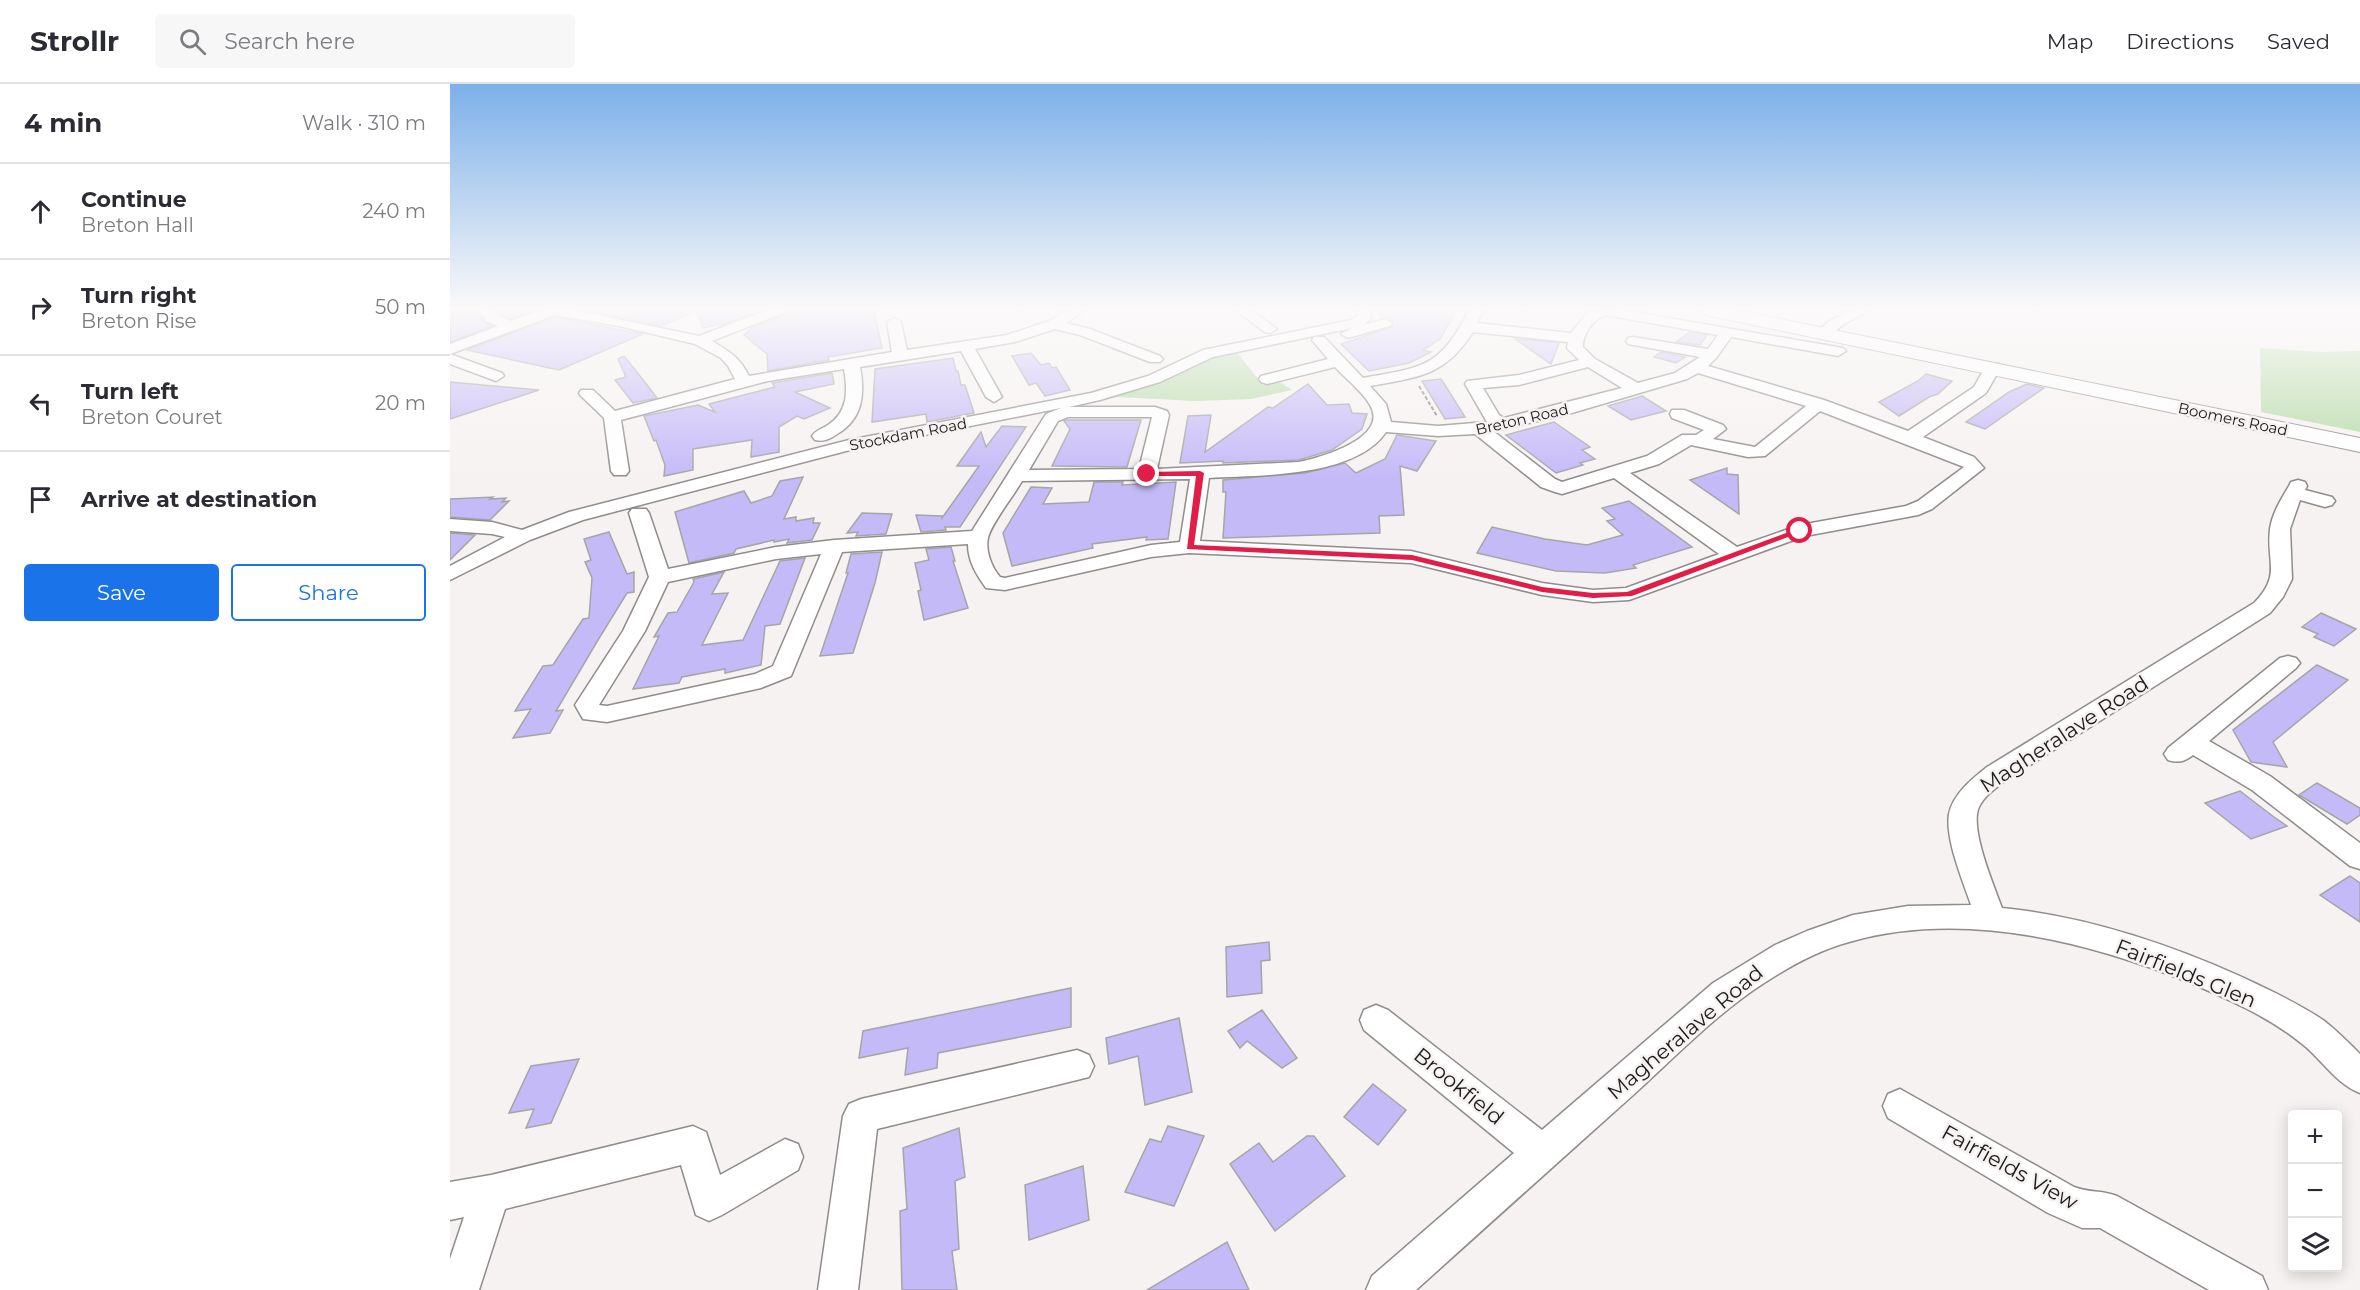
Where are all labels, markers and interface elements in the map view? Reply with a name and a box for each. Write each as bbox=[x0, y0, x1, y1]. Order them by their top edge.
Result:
search box bbox=[155, 14, 575, 68]
text: Strollr bbox=[30, 24, 119, 58]
icon: search bbox=[176, 25, 209, 58]
text: Search here bbox=[224, 28, 355, 55]
text: Map bbox=[2047, 29, 2093, 54]
text: Directions bbox=[2126, 29, 2234, 54]
text: Saved bbox=[2267, 29, 2330, 54]
text: 4 min bbox=[24, 107, 102, 139]
text: Walk · 310 m bbox=[302, 111, 426, 135]
text: Continue bbox=[81, 186, 187, 213]
icon: ahead bbox=[24, 195, 57, 228]
text: 240 m bbox=[362, 199, 426, 223]
text: Breton Hall bbox=[81, 213, 194, 237]
text: Turn right bbox=[81, 282, 196, 309]
icon: right bbox=[24, 291, 57, 324]
text: 50 m bbox=[375, 295, 426, 319]
text: Breton Rise bbox=[81, 309, 197, 333]
text: Turn left bbox=[81, 378, 179, 405]
icon: left bbox=[24, 387, 57, 420]
text: 20 m bbox=[375, 391, 426, 415]
street label: Boomers Road bbox=[2176, 398, 2290, 440]
street label: Breton Road bbox=[1474, 399, 1570, 439]
text: Breton Couret bbox=[81, 405, 223, 429]
street label: Stockdam Road bbox=[848, 413, 968, 455]
route end bbox=[1133, 460, 1159, 486]
icon: arrive bbox=[24, 483, 57, 516]
text: Arrive at destination bbox=[81, 486, 317, 513]
route start bbox=[1786, 517, 1812, 543]
button: Save bbox=[24, 564, 219, 621]
button: Share bbox=[231, 564, 426, 621]
street label: Magheralave Road bbox=[1975, 670, 2153, 798]
street label: Fairfields Glen bbox=[2112, 933, 2260, 1013]
street label: Magheralave Road bbox=[1602, 960, 1768, 1104]
street label: Brookfield bbox=[1409, 1042, 1509, 1130]
map controls bbox=[2288, 1110, 2342, 1272]
button: + bbox=[2288, 1110, 2342, 1164]
street label: Fairfields View bbox=[1938, 1119, 2083, 1215]
button: − bbox=[2288, 1164, 2342, 1218]
button: layers bbox=[2288, 1218, 2342, 1272]

